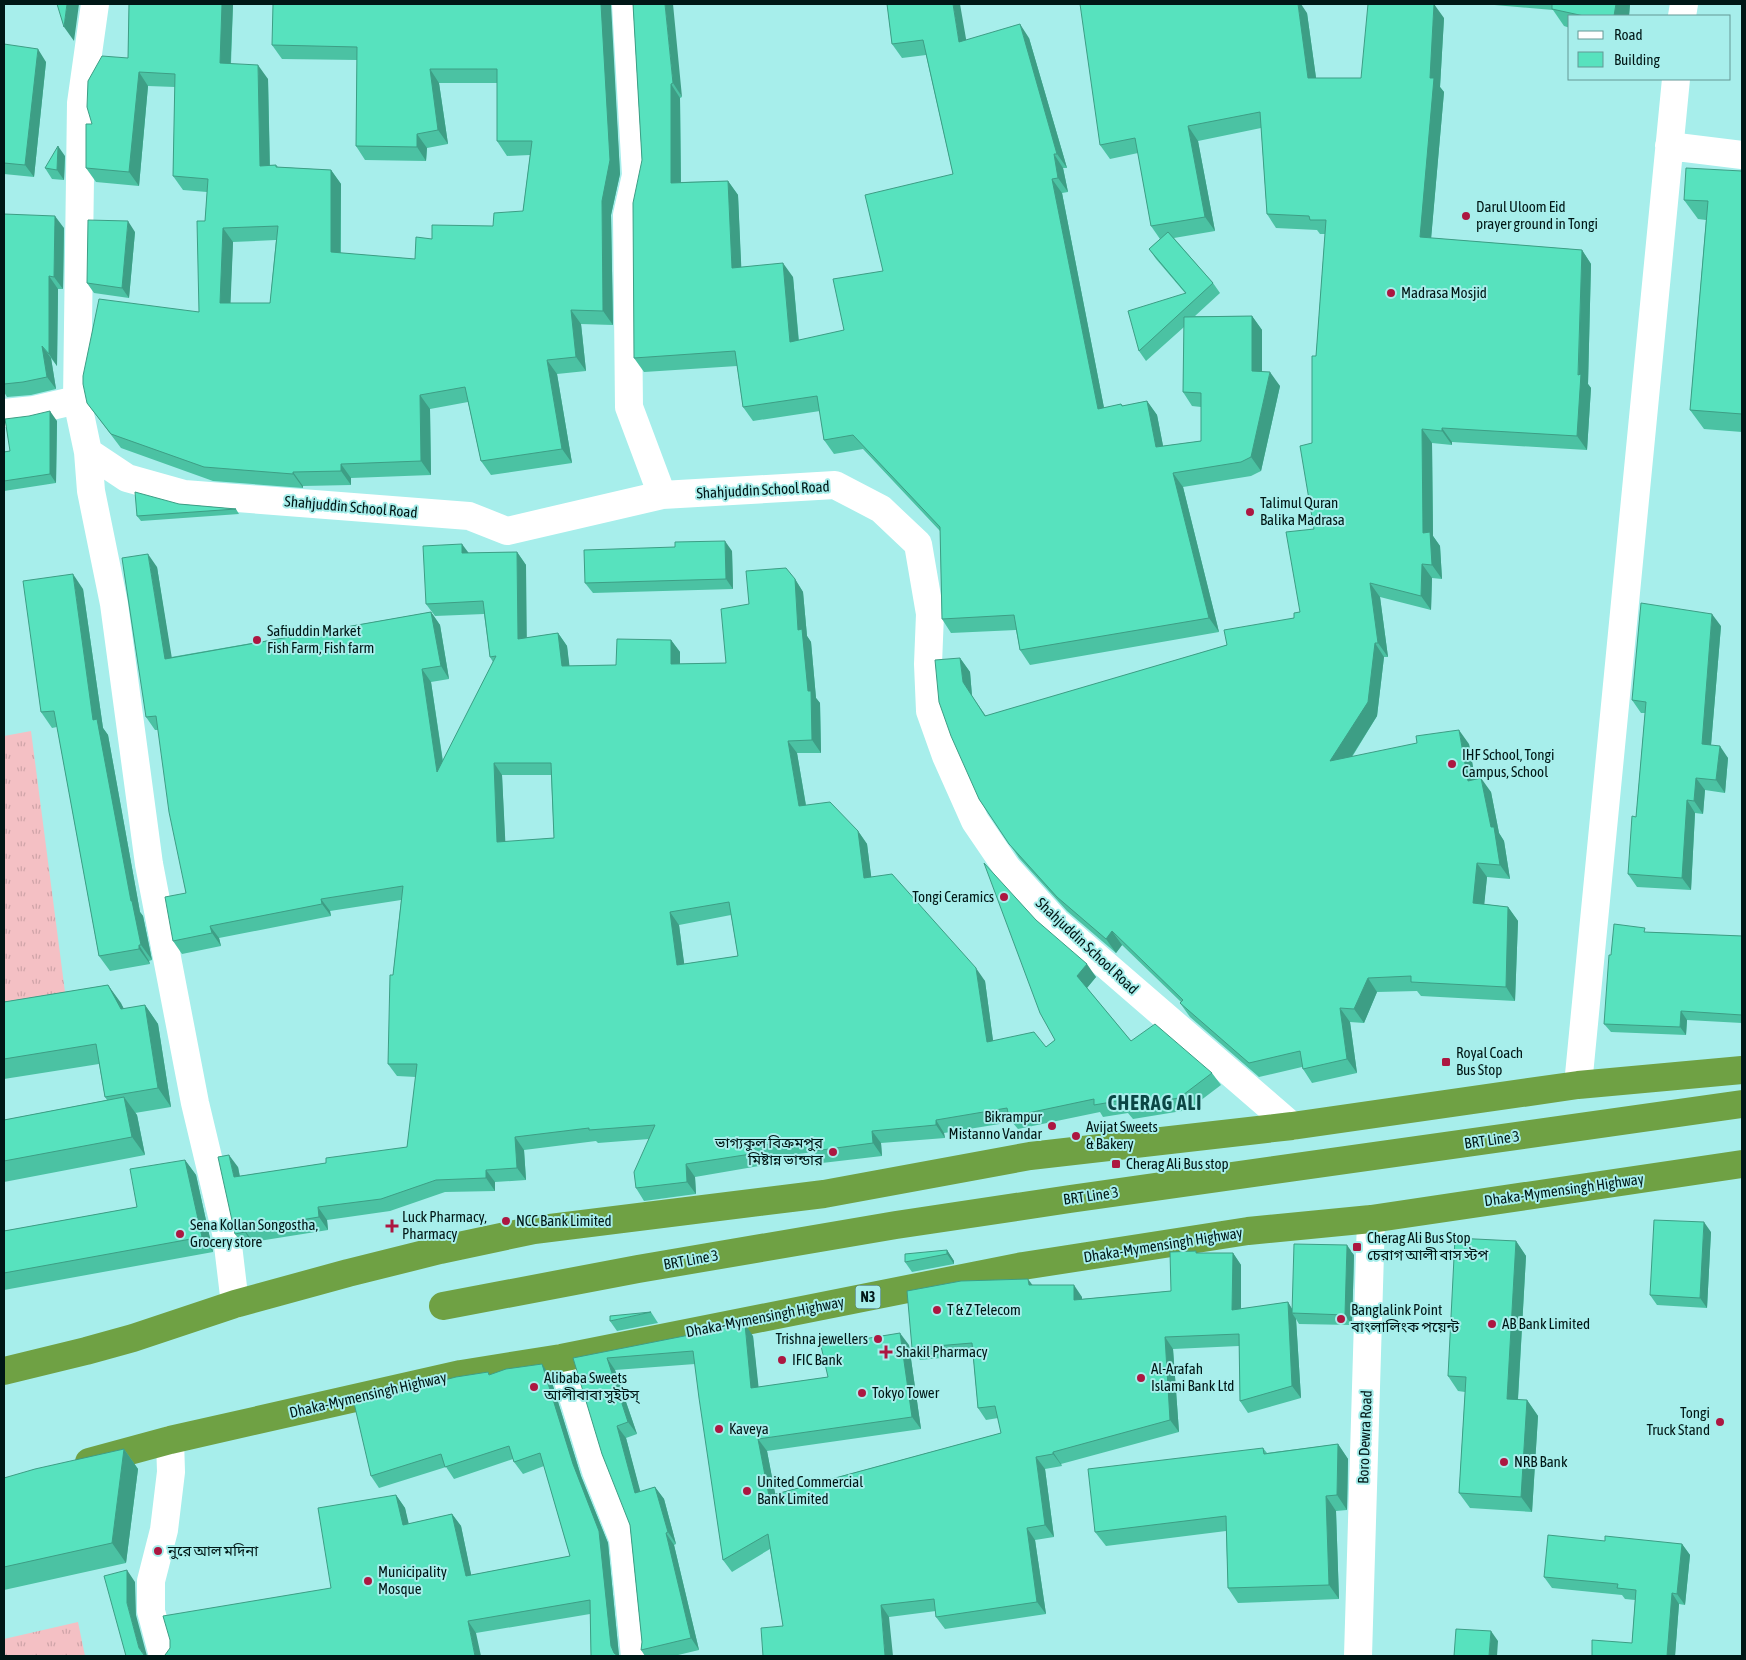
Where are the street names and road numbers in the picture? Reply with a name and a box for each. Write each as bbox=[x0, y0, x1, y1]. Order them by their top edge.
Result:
street label: Shahjuddin School Road bbox=[696, 478, 830, 501]
street label: Shahjuddin School Road bbox=[284, 492, 418, 521]
street label: Shahjuddin School Road bbox=[1033, 894, 1142, 997]
street label: BRT Line 3 bbox=[1463, 1127, 1521, 1152]
street label: Dhaka-Mymensingh Highway bbox=[1483, 1170, 1645, 1209]
street label: BRT Line 3 bbox=[1062, 1183, 1120, 1208]
street label: Dhaka-Mymensingh Highway bbox=[1082, 1224, 1244, 1265]
street label: BRT Line 3 bbox=[662, 1246, 720, 1273]
road number: N3 bbox=[856, 1285, 880, 1308]
street label: Dhaka-Mymensingh Highway bbox=[684, 1293, 845, 1340]
street label: Dhaka-Mymensingh Highway bbox=[288, 1368, 448, 1421]
street label: Boro Dewra Road bbox=[1354, 1390, 1375, 1484]

